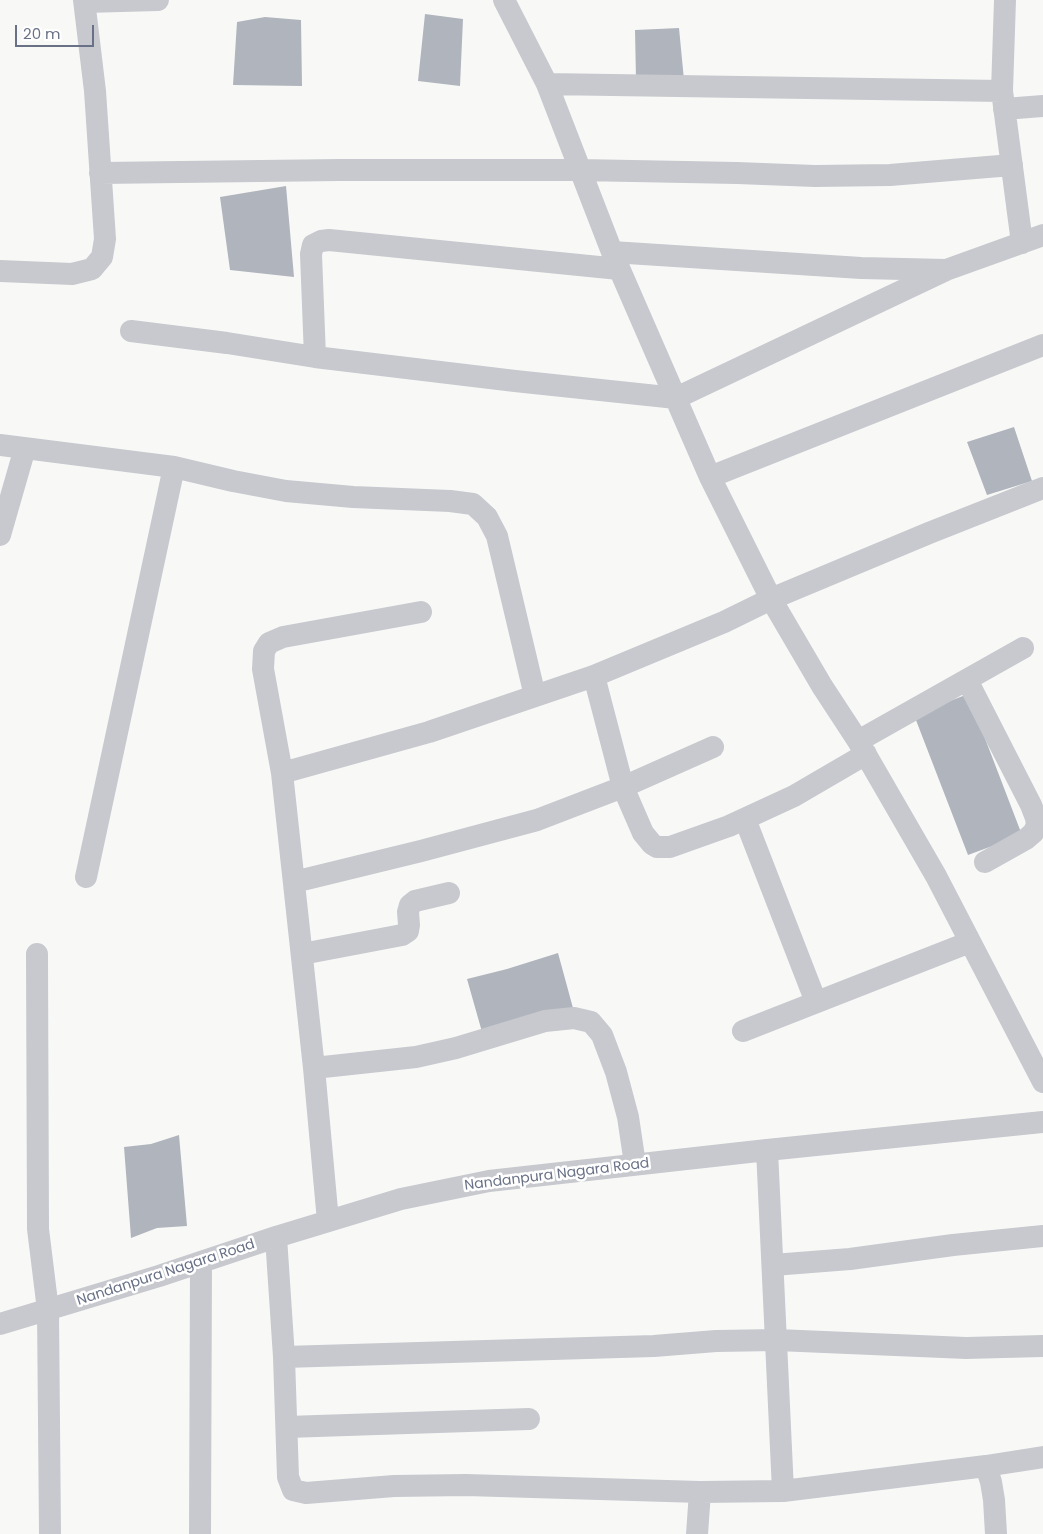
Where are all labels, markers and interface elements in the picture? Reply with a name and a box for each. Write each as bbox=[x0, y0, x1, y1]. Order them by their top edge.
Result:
scale bar bbox=[18, 15, 96, 47]
text: 20 m bbox=[23, 23, 61, 44]
street label: Nandanpura Nagara Road bbox=[464, 1155, 650, 1195]
street label: Nandanpura Nagara Road bbox=[75, 1236, 257, 1310]

